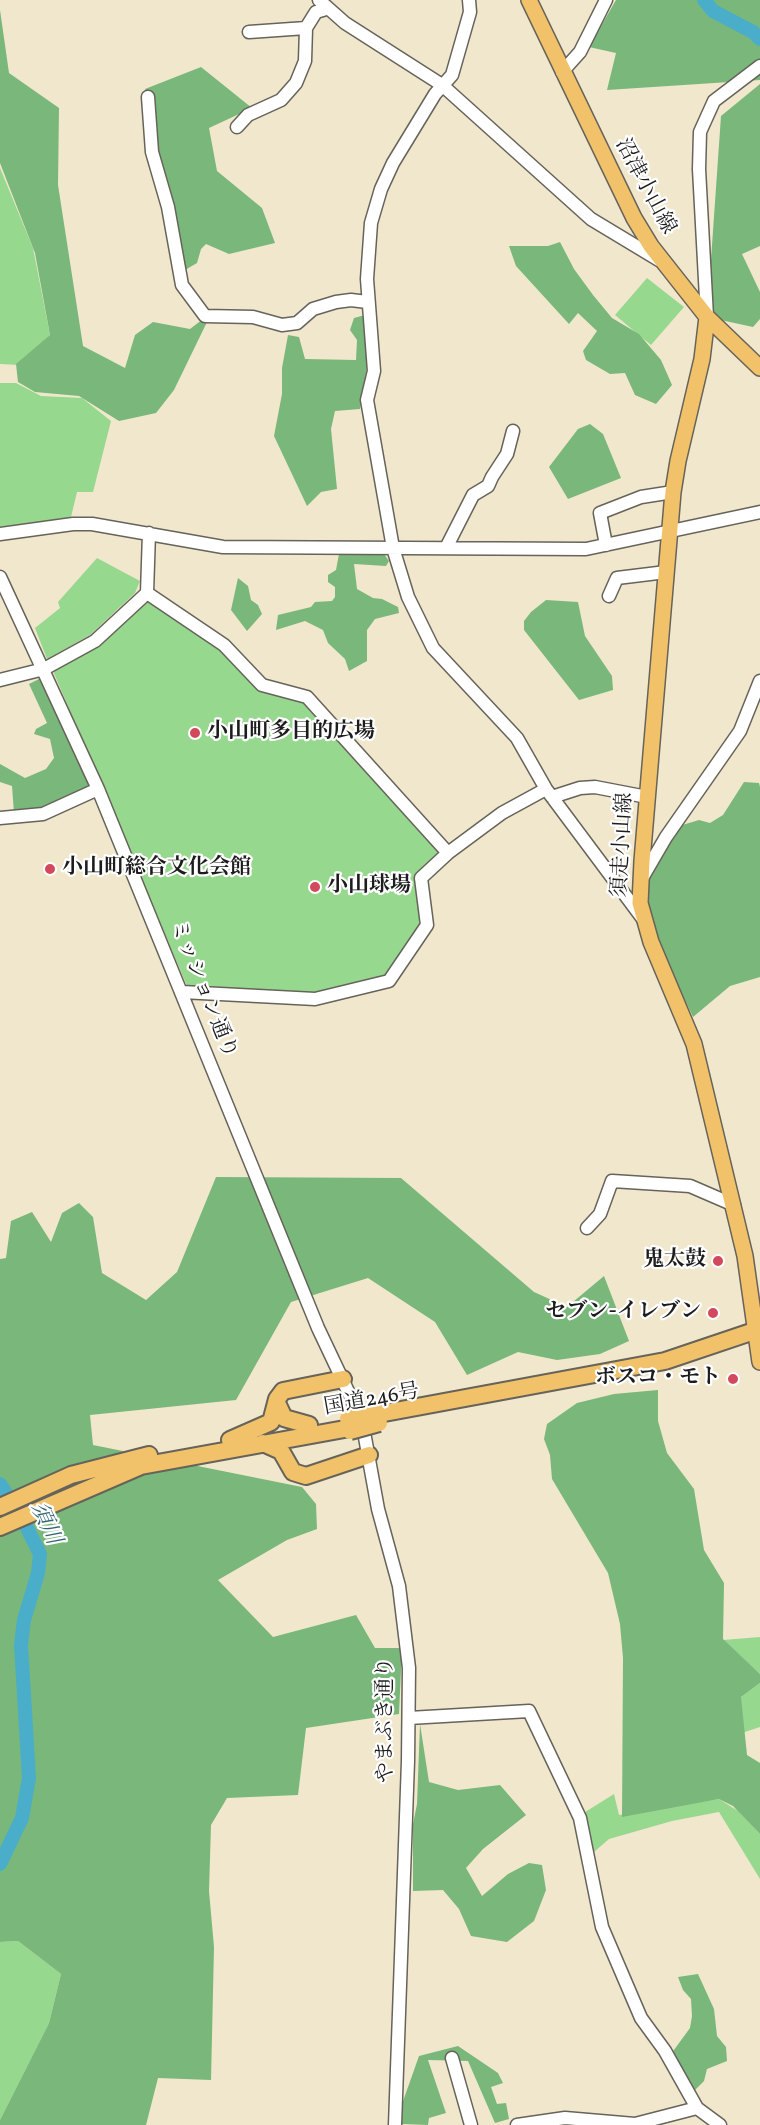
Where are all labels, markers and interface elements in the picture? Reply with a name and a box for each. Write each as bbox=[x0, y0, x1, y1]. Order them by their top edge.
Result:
street label: 沼津小山線 bbox=[608, 135, 680, 239]
place label: 小山町多目的広場 bbox=[207, 720, 375, 746]
marker: 小山町多目的広場 bbox=[188, 726, 202, 740]
street label: 須走小山線 bbox=[609, 792, 639, 898]
place label: 小山町総合文化会館 bbox=[62, 856, 251, 882]
marker: 小山町総合文化会館 bbox=[43, 862, 57, 876]
place label: 小山球場 bbox=[327, 874, 411, 900]
marker: 小山球場 bbox=[308, 880, 322, 894]
street label: ミッション通り bbox=[163, 917, 241, 1063]
place label: 鬼太鼓 bbox=[643, 1248, 706, 1274]
marker: 鬼太鼓 bbox=[711, 1254, 725, 1268]
place label: セブン-イレブン bbox=[545, 1300, 701, 1326]
marker: セブン-イレブン bbox=[706, 1306, 720, 1320]
place label: ボスコ・モト bbox=[595, 1366, 721, 1392]
marker: ボスコ・モト bbox=[726, 1372, 740, 1386]
street label: 国道246号 bbox=[322, 1380, 422, 1422]
water label: 須川 bbox=[23, 1498, 65, 1550]
street label: やまぶき通り bbox=[374, 1657, 400, 1783]

